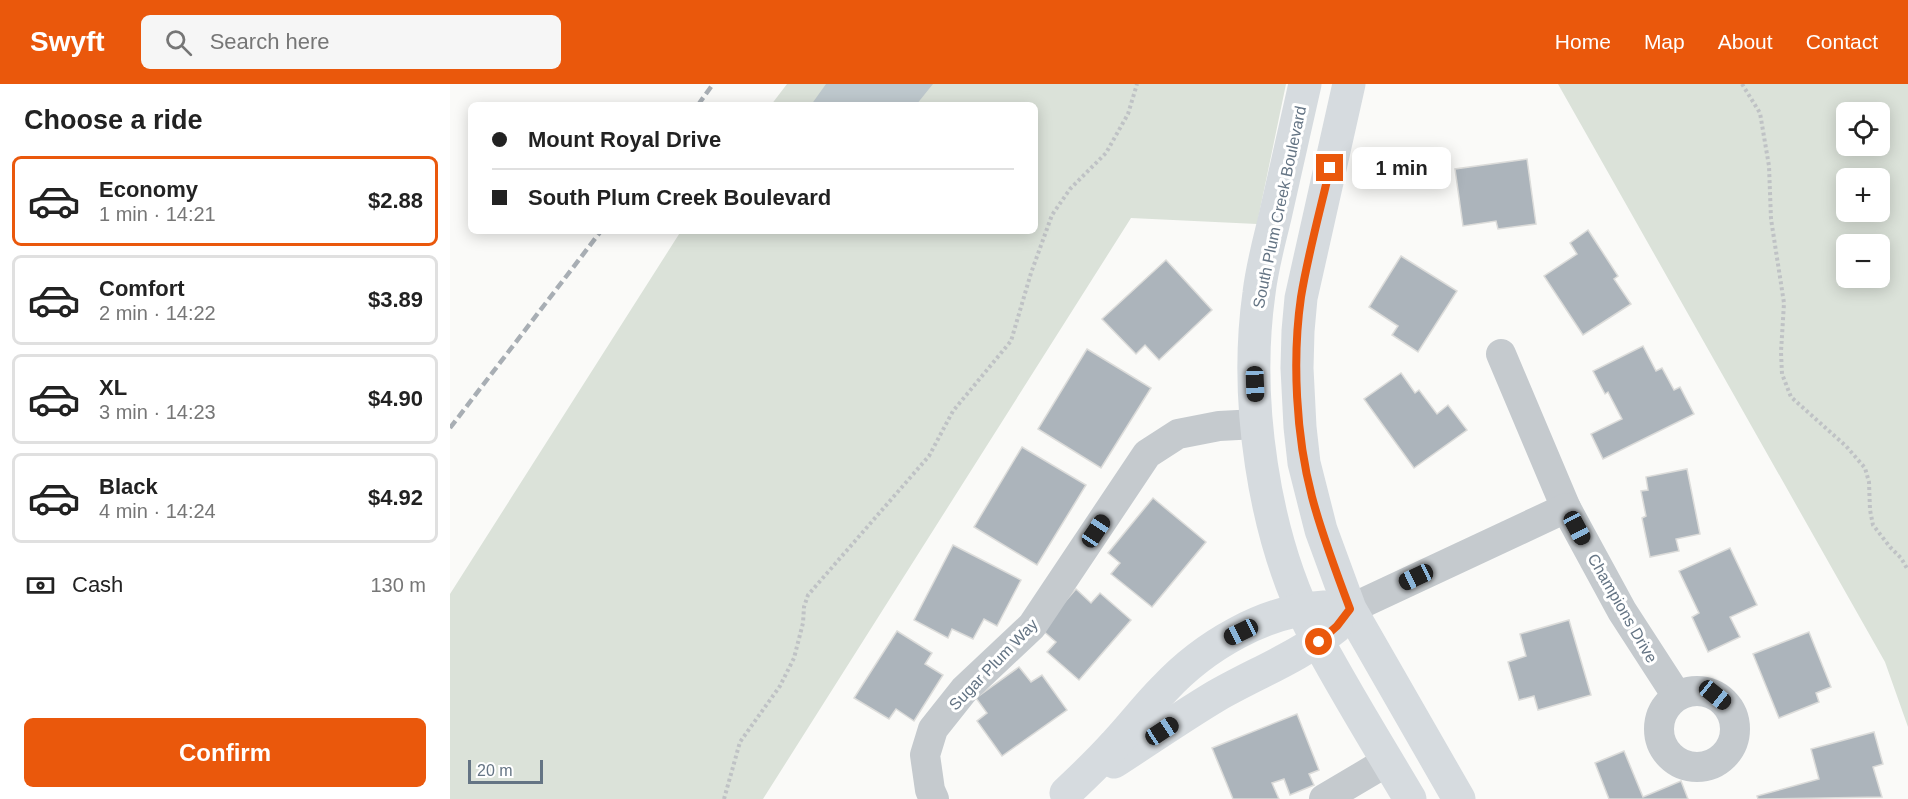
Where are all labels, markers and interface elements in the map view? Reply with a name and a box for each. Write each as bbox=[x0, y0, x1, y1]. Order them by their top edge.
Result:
search box bbox=[141, 15, 561, 69]
text: Swyft bbox=[30, 26, 105, 57]
icon: search bbox=[162, 26, 195, 59]
text: Search here bbox=[210, 29, 330, 54]
text: Home bbox=[1555, 30, 1611, 53]
text: Map bbox=[1644, 30, 1685, 53]
text: About bbox=[1718, 30, 1773, 53]
text: Contact bbox=[1806, 30, 1878, 53]
map controls bbox=[1836, 102, 1890, 288]
button: locate bbox=[1836, 102, 1890, 156]
street label: South Plum Creek Boulevard bbox=[1250, 104, 1309, 310]
text: Choose a ride bbox=[24, 105, 203, 135]
text: Mount Royal Drive bbox=[528, 127, 721, 152]
callout: 1 min bbox=[1351, 147, 1450, 189]
route end bbox=[1316, 154, 1343, 181]
text: 1 min bbox=[1375, 157, 1428, 179]
button: + bbox=[1836, 168, 1890, 222]
icon: car bbox=[27, 174, 81, 228]
text: Economy bbox=[99, 177, 198, 202]
text: South Plum Creek Boulevard bbox=[528, 185, 831, 210]
text: $2.88 bbox=[368, 188, 423, 213]
text: 1 min · 14:21 bbox=[99, 203, 216, 225]
button: − bbox=[1836, 234, 1890, 288]
icon: car bbox=[27, 273, 81, 327]
text: Comfort bbox=[99, 276, 185, 301]
text: $3.89 bbox=[368, 287, 423, 312]
text: 2 min · 14:22 bbox=[99, 302, 216, 324]
car bbox=[1245, 366, 1265, 402]
icon: car bbox=[27, 372, 81, 426]
text: XL bbox=[99, 375, 127, 400]
text: $4.90 bbox=[368, 386, 423, 411]
text: 3 min · 14:23 bbox=[99, 401, 216, 423]
icon: car bbox=[27, 471, 81, 525]
text: Black bbox=[99, 474, 158, 499]
text: $4.92 bbox=[368, 485, 423, 510]
text: 4 min · 14:24 bbox=[99, 500, 216, 522]
car bbox=[1561, 508, 1593, 548]
car bbox=[1078, 511, 1114, 551]
street label: Champions Drive bbox=[1585, 551, 1661, 666]
car bbox=[1396, 561, 1436, 593]
icon: cash bbox=[24, 569, 57, 602]
text: Cash bbox=[72, 572, 123, 597]
text: 130 m bbox=[370, 574, 426, 596]
street label: Sugar Plum Way bbox=[946, 615, 1041, 713]
car bbox=[1221, 616, 1261, 648]
route start bbox=[1305, 628, 1332, 655]
car bbox=[1695, 677, 1735, 713]
car bbox=[1142, 714, 1182, 748]
button: Confirm bbox=[24, 718, 426, 787]
scale bar bbox=[468, 757, 543, 784]
text: 20 m bbox=[477, 762, 513, 779]

